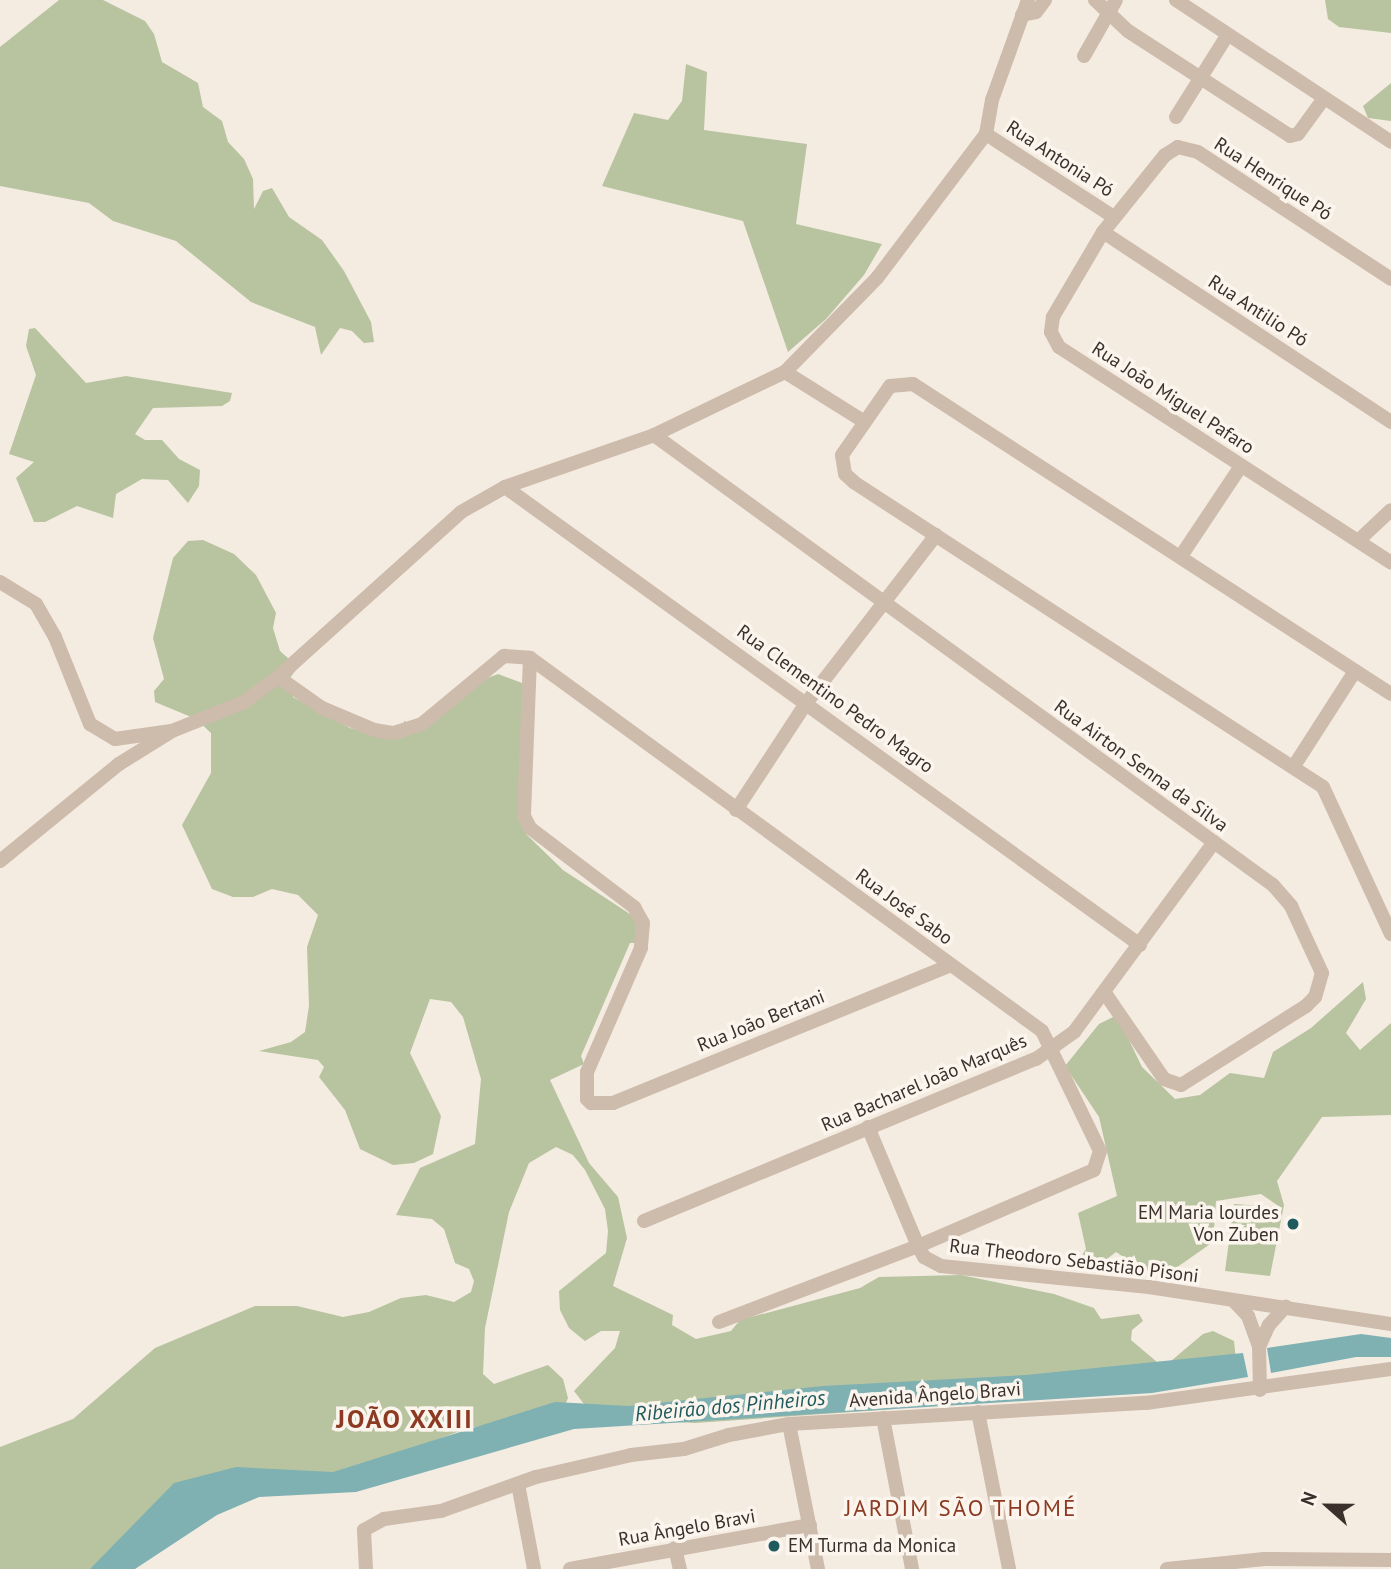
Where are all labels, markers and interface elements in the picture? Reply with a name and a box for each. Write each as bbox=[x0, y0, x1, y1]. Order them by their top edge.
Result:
street label: Rua Antonia Pó bbox=[1002, 116, 1118, 202]
street label: Rua Henrique Pó bbox=[1210, 133, 1336, 225]
street label: Rua Antilio Pó bbox=[1204, 270, 1312, 352]
street label: Rua João Miguel Pafaro bbox=[1088, 337, 1258, 459]
street label: Rua Clementino Pedro Magro bbox=[732, 620, 938, 778]
street label: Rua Airton Senna da Silva bbox=[1049, 695, 1233, 837]
street label: Rua José Sabo bbox=[851, 864, 957, 950]
street label: Rua João Bertani bbox=[694, 985, 828, 1057]
street label: Rua Bacharel João Marquês bbox=[818, 1029, 1030, 1137]
place label: EM Maria lourdes Von Zuben bbox=[1138, 1202, 1279, 1246]
marker: EM Maria lourdes Von Zuben bbox=[1285, 1216, 1301, 1232]
street label: Rua Theodoro Sebastião Pisoni bbox=[948, 1234, 1200, 1288]
street label: Avenida Ângelo Bravi bbox=[848, 1378, 1022, 1412]
water label: Ribeirão dos Pinheiros bbox=[634, 1385, 826, 1427]
district label: JOÃO XXIII bbox=[337, 1403, 473, 1435]
north arrow bbox=[1293, 1471, 1363, 1541]
text: N bbox=[1295, 1488, 1322, 1509]
district label: JARDIM SÃO THOMÉ bbox=[846, 1494, 1076, 1522]
street label: Rua Ângelo Bravi bbox=[616, 1505, 758, 1551]
place label: EM Turma da Monica bbox=[788, 1535, 957, 1557]
marker: EM Turma da Monica bbox=[766, 1538, 782, 1554]

